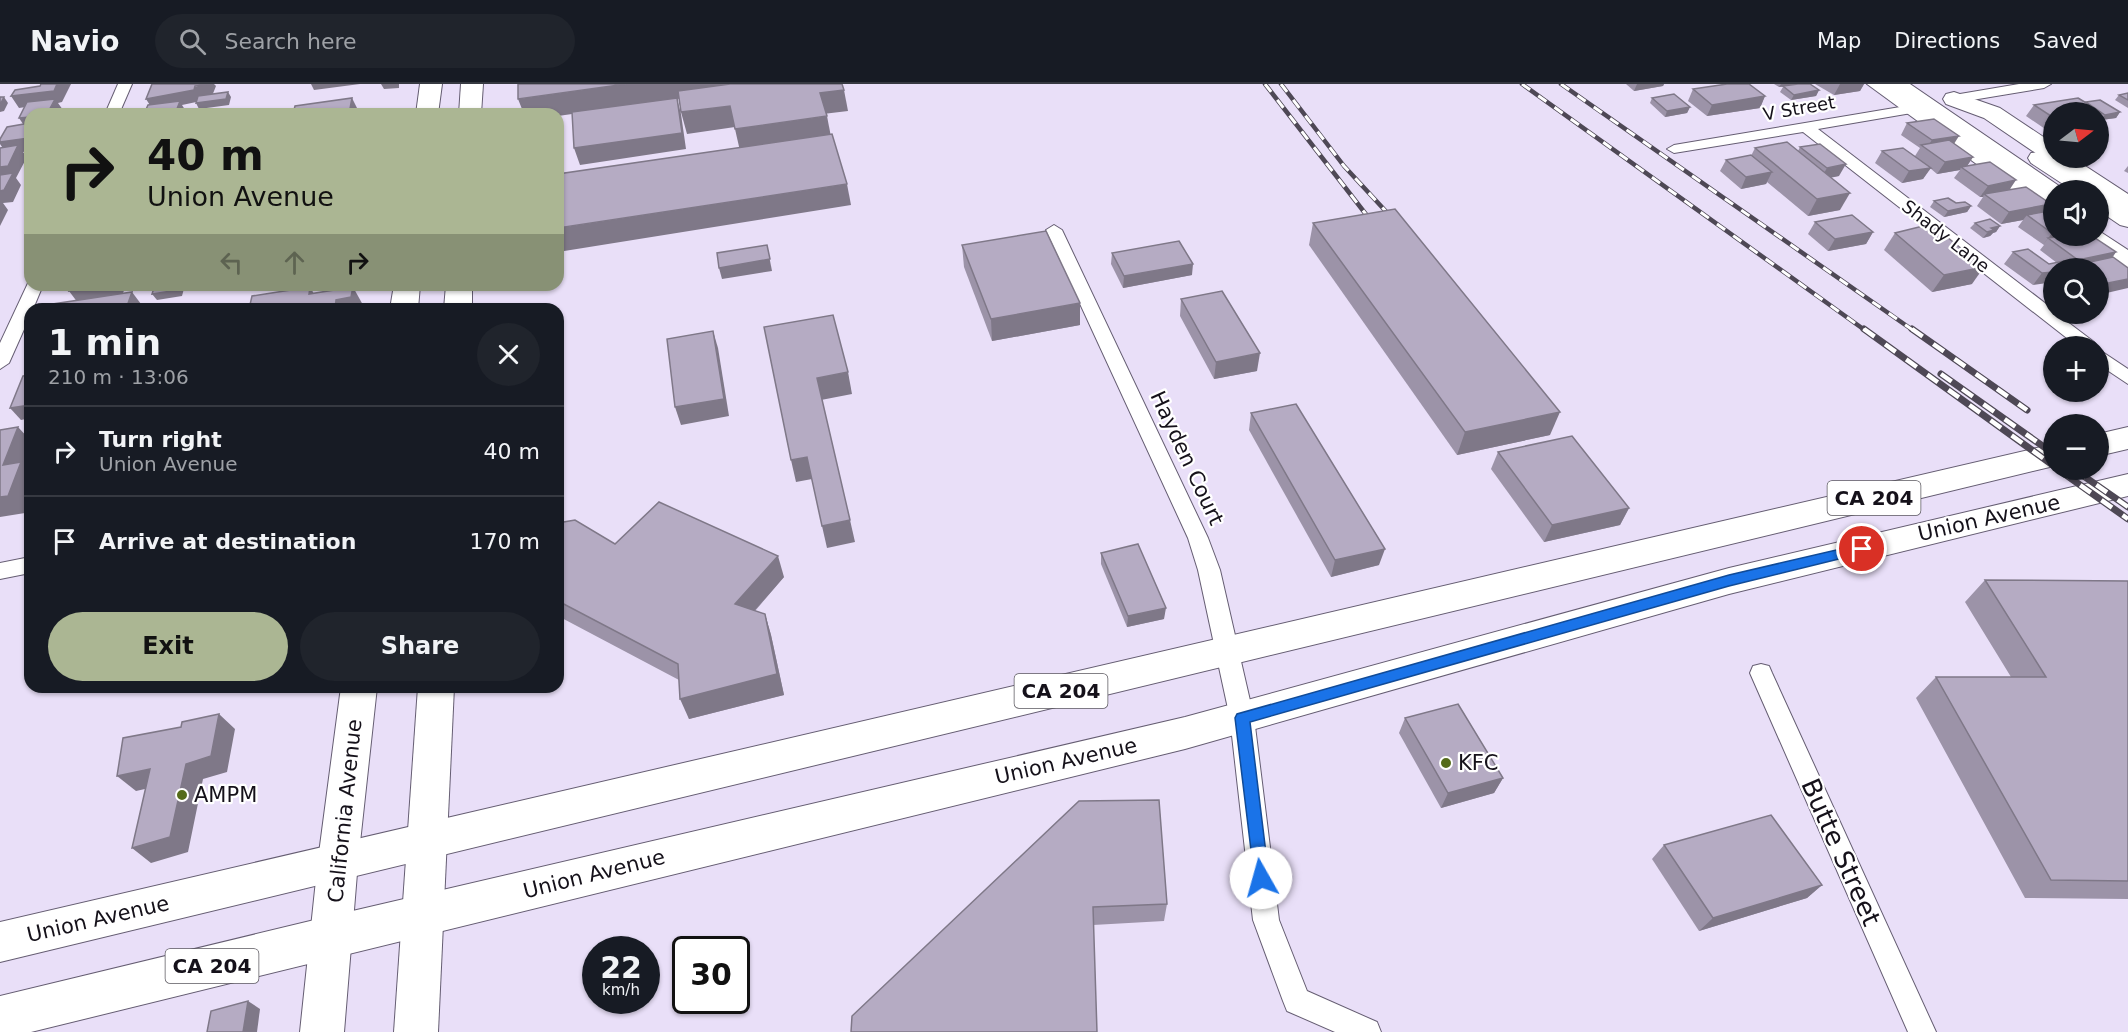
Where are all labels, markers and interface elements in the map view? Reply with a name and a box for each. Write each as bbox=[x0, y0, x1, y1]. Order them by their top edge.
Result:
search box bbox=[155, 14, 575, 68]
text: Navio bbox=[30, 25, 119, 58]
icon: search bbox=[176, 25, 209, 58]
text: Search here bbox=[224, 29, 357, 54]
text: Map bbox=[1817, 29, 1861, 53]
text: Directions bbox=[1894, 29, 2000, 53]
text: Saved bbox=[2033, 29, 2098, 53]
street label: V Street bbox=[1761, 91, 1837, 125]
north arrow bbox=[2043, 102, 2109, 168]
map controls bbox=[2043, 102, 2109, 480]
text: 40 m bbox=[147, 131, 264, 180]
icon: right bbox=[48, 132, 126, 210]
button: sound bbox=[2043, 180, 2109, 246]
text: Union Avenue bbox=[147, 181, 334, 212]
street label: Shady Lane bbox=[1898, 195, 1994, 277]
icon: left bbox=[215, 246, 248, 279]
icon: ahead bbox=[278, 246, 311, 279]
icon: right bbox=[341, 246, 374, 279]
button: search bbox=[2043, 258, 2109, 324]
text: 1 min bbox=[48, 322, 161, 363]
button: close bbox=[477, 323, 540, 386]
button: + bbox=[2043, 336, 2109, 402]
text: 210 m · 13:06 bbox=[48, 365, 189, 389]
street label: Hayden Court bbox=[1145, 387, 1229, 529]
button: − bbox=[2043, 414, 2109, 480]
text: Turn right bbox=[99, 427, 222, 452]
icon: right bbox=[48, 435, 81, 468]
text: 40 m bbox=[484, 439, 540, 464]
text: Union Avenue bbox=[99, 452, 237, 476]
road number: CA 204 bbox=[1828, 481, 1920, 515]
street label: Union Avenue bbox=[1915, 490, 2063, 546]
pin bbox=[1836, 523, 1887, 574]
icon: arrive bbox=[48, 525, 81, 558]
text: Arrive at destination bbox=[99, 529, 356, 554]
text: 170 m bbox=[470, 529, 540, 554]
icon: arrive bbox=[1845, 532, 1878, 565]
button: Exit bbox=[48, 612, 288, 681]
button: Share bbox=[300, 612, 540, 681]
road number: CA 204 bbox=[1014, 674, 1108, 708]
street label: California Avenue bbox=[323, 718, 367, 904]
street label: Union Avenue bbox=[992, 733, 1140, 789]
place label: KFC bbox=[1458, 751, 1499, 775]
marker: KFC bbox=[1439, 756, 1453, 770]
street label: Butte Street bbox=[1795, 774, 1887, 930]
place label: AMPM bbox=[194, 783, 257, 807]
marker: AMPM bbox=[175, 788, 189, 802]
street label: Union Avenue bbox=[521, 845, 667, 903]
position arrow bbox=[1229, 846, 1293, 910]
street label: Union Avenue bbox=[24, 891, 172, 947]
speed limit sign: 30 bbox=[672, 936, 750, 1014]
road number: CA 204 bbox=[166, 949, 258, 983]
text: 22 bbox=[600, 950, 642, 985]
text: km/h bbox=[602, 981, 640, 999]

